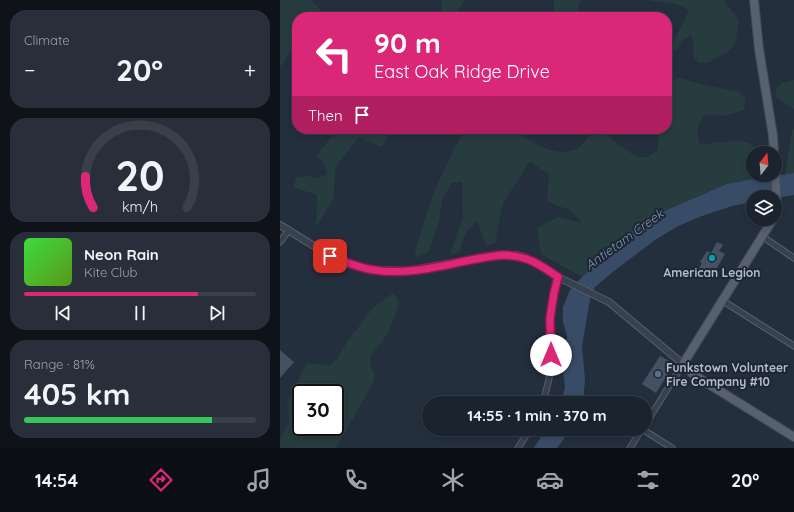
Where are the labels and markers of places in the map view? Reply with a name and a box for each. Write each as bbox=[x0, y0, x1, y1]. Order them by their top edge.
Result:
pin bbox=[313, 239, 347, 273]
marker: American Legion bbox=[707, 253, 717, 263]
place label: American Legion bbox=[663, 265, 761, 280]
place label: Funkstown Volunteer Fire Company #10 bbox=[666, 360, 788, 389]
marker: Funkstown Volunteer Fire Company #10 bbox=[653, 369, 663, 379]

